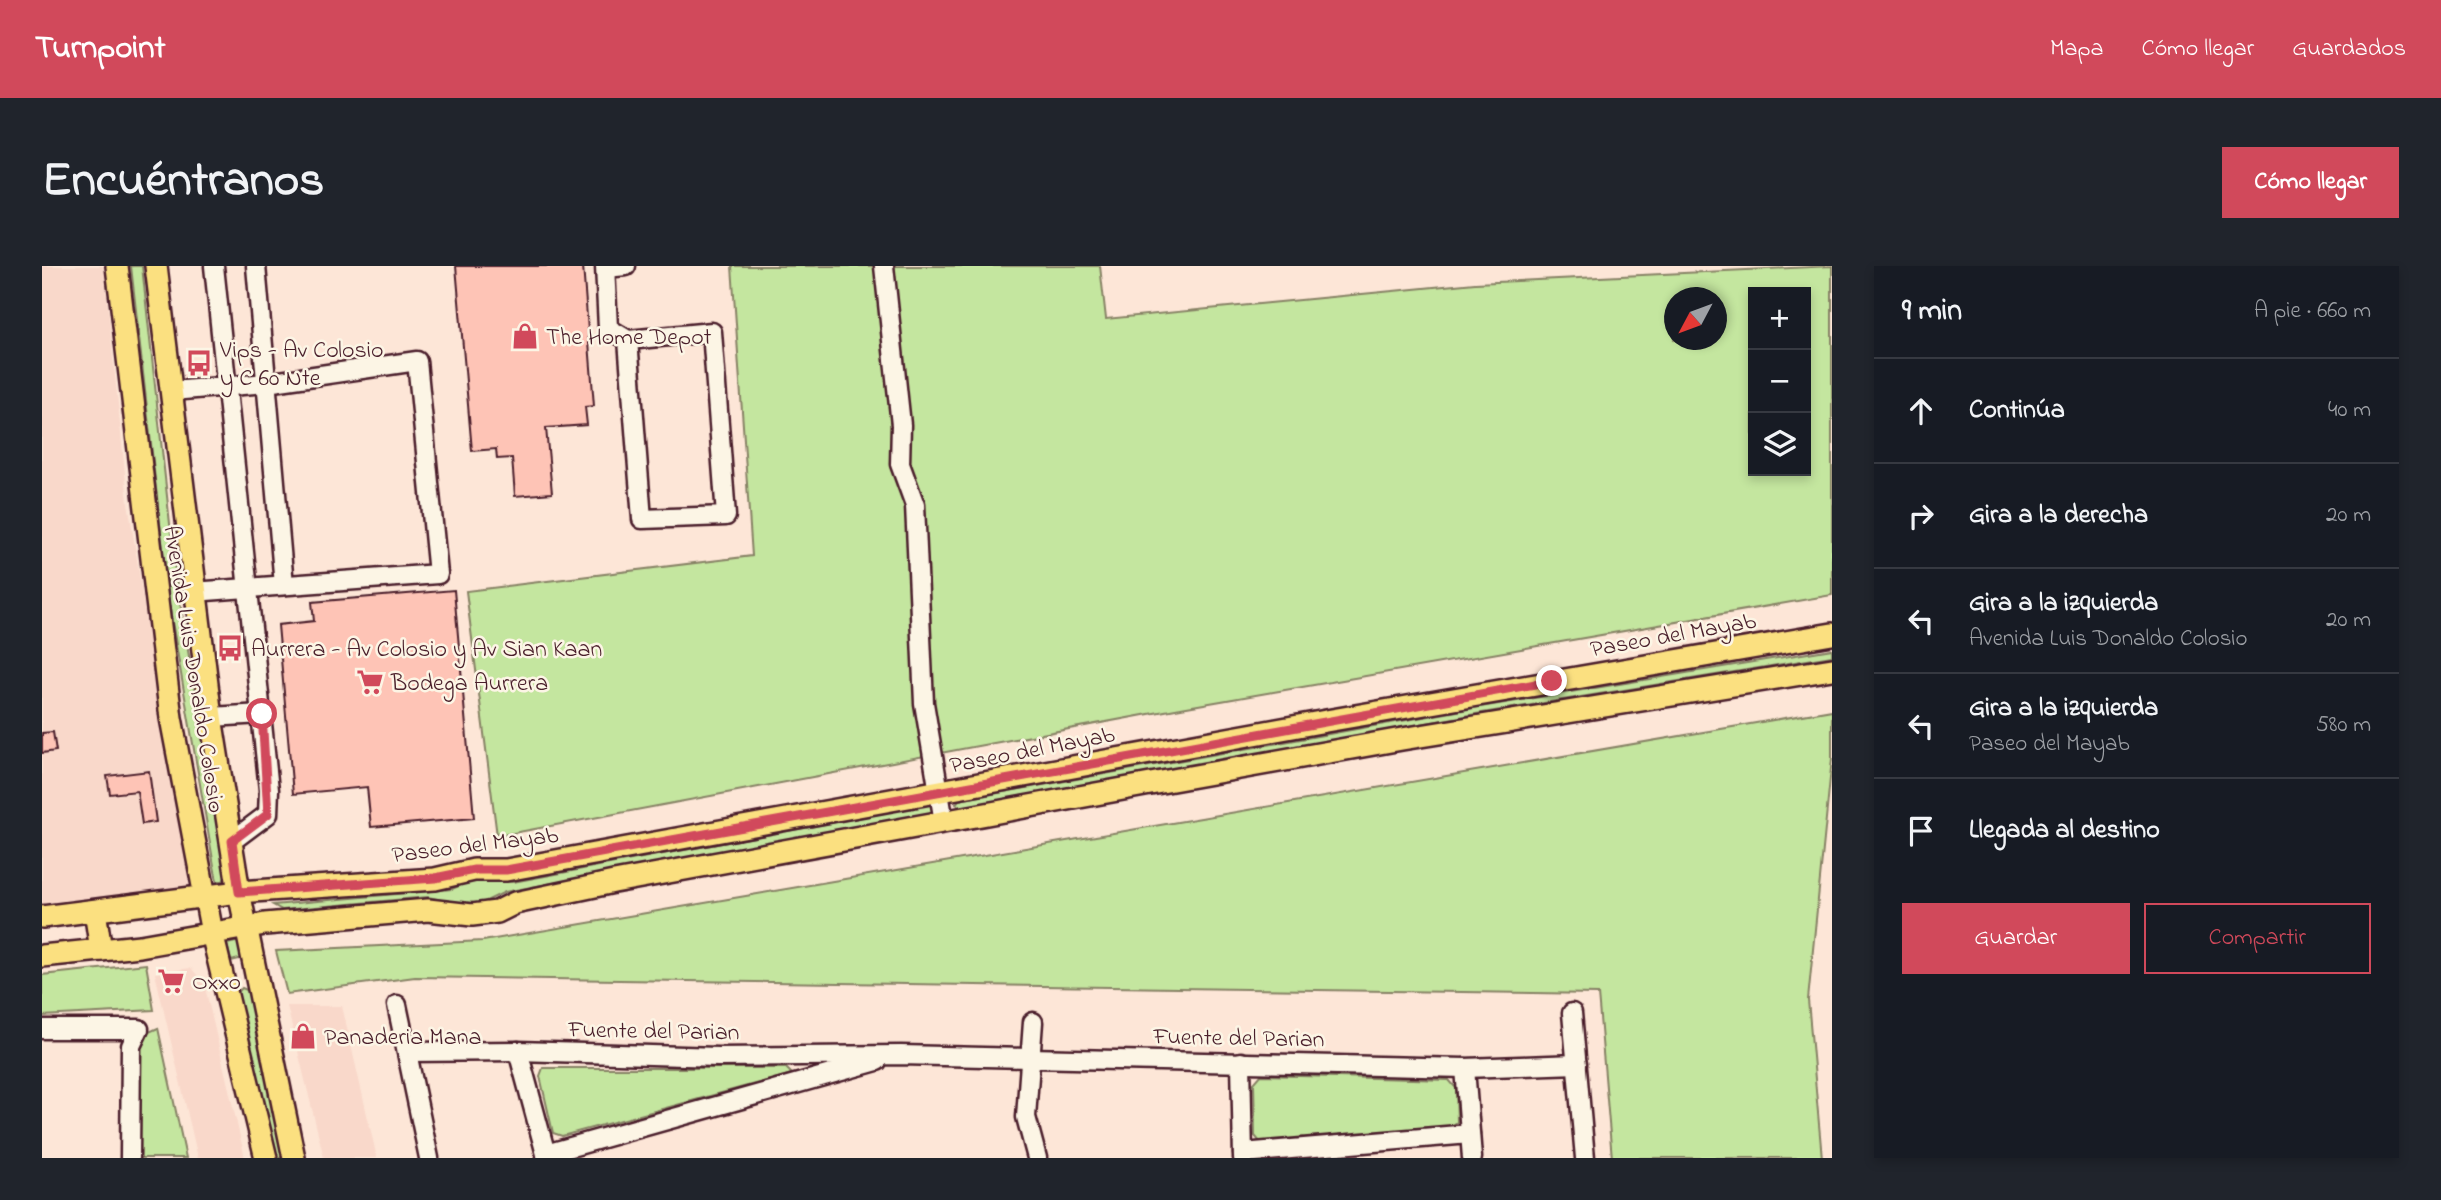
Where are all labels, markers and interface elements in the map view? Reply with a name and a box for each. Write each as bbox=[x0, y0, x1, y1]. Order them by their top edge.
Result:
text: Turnpoint bbox=[35, 25, 166, 73]
text: Mapa bbox=[2050, 32, 2103, 67]
text: Cómo llegar bbox=[2141, 32, 2254, 67]
text: Guardados bbox=[2292, 32, 2406, 67]
text: Encuéntranos bbox=[42, 146, 324, 218]
button: Cómo llegar bbox=[2222, 147, 2399, 218]
north arrow bbox=[1664, 287, 1727, 350]
map controls bbox=[1748, 287, 1811, 476]
button: + bbox=[1748, 287, 1811, 350]
text: 9 min bbox=[1902, 290, 1962, 334]
text: A pie · 660 m bbox=[2254, 295, 2371, 328]
shop icon: The Home Depot bbox=[510, 321, 540, 351]
place label: The Home Depot bbox=[546, 321, 712, 356]
place label: Vips - Av Colosio y C 60 Nte bbox=[219, 334, 384, 398]
bus stop icon: Vips - Av Colosio y C 60 Nte bbox=[184, 348, 214, 378]
button: − bbox=[1748, 350, 1811, 413]
icon: ahead bbox=[1902, 392, 1940, 430]
text: Continúa bbox=[1969, 392, 2065, 430]
text: 40 m bbox=[2328, 394, 2371, 427]
button: layers bbox=[1748, 413, 1811, 476]
icon: right bbox=[1902, 497, 1940, 535]
text: Gira a la derecha bbox=[1969, 497, 2148, 535]
text: 20 m bbox=[2326, 499, 2371, 532]
street label: Avenida Luis Donaldo Colosio bbox=[153, 523, 233, 816]
text: Gira a la izquierda bbox=[1969, 585, 2158, 623]
icon: left bbox=[1902, 602, 1940, 640]
text: 20 m bbox=[2326, 604, 2371, 637]
street label: Paseo del Mayab bbox=[1588, 605, 1760, 669]
text: Avenida Luis Donaldo Colosio bbox=[1969, 623, 2247, 656]
bus stop icon: Aurrera - Av Colosio y Av Sian Kaan bbox=[215, 633, 245, 663]
place label: Aurrera - Av Colosio y Av Sian Kaan bbox=[251, 633, 602, 669]
route end bbox=[1536, 665, 1567, 696]
supermarket icon: Bodega Aurrera bbox=[355, 667, 385, 697]
place label: Bodega Aurrera bbox=[390, 667, 548, 702]
text: Gira a la izquierda bbox=[1969, 690, 2158, 728]
route start bbox=[246, 698, 277, 729]
icon: left bbox=[1902, 707, 1940, 745]
text: 580 m bbox=[2316, 709, 2371, 742]
street label: Paseo del Mayab bbox=[947, 718, 1119, 786]
text: Paseo del Mayab bbox=[1969, 728, 2130, 761]
icon: arrive bbox=[1902, 812, 1940, 850]
text: Llegada al destino bbox=[1969, 812, 2160, 850]
street label: Paseo del Mayab bbox=[390, 819, 561, 875]
button: Guardar bbox=[1902, 903, 2130, 974]
button: Compartir bbox=[2144, 903, 2371, 974]
supermarket icon: Oxxo bbox=[156, 966, 186, 996]
place label: Oxxo bbox=[192, 966, 241, 1001]
street label: Fuente del Parian bbox=[567, 1013, 740, 1051]
street label: Fuente del Parian bbox=[1152, 1020, 1325, 1058]
shop icon: Panaderia Mana bbox=[288, 1021, 318, 1051]
place label: Panaderia Mana bbox=[324, 1021, 482, 1056]

